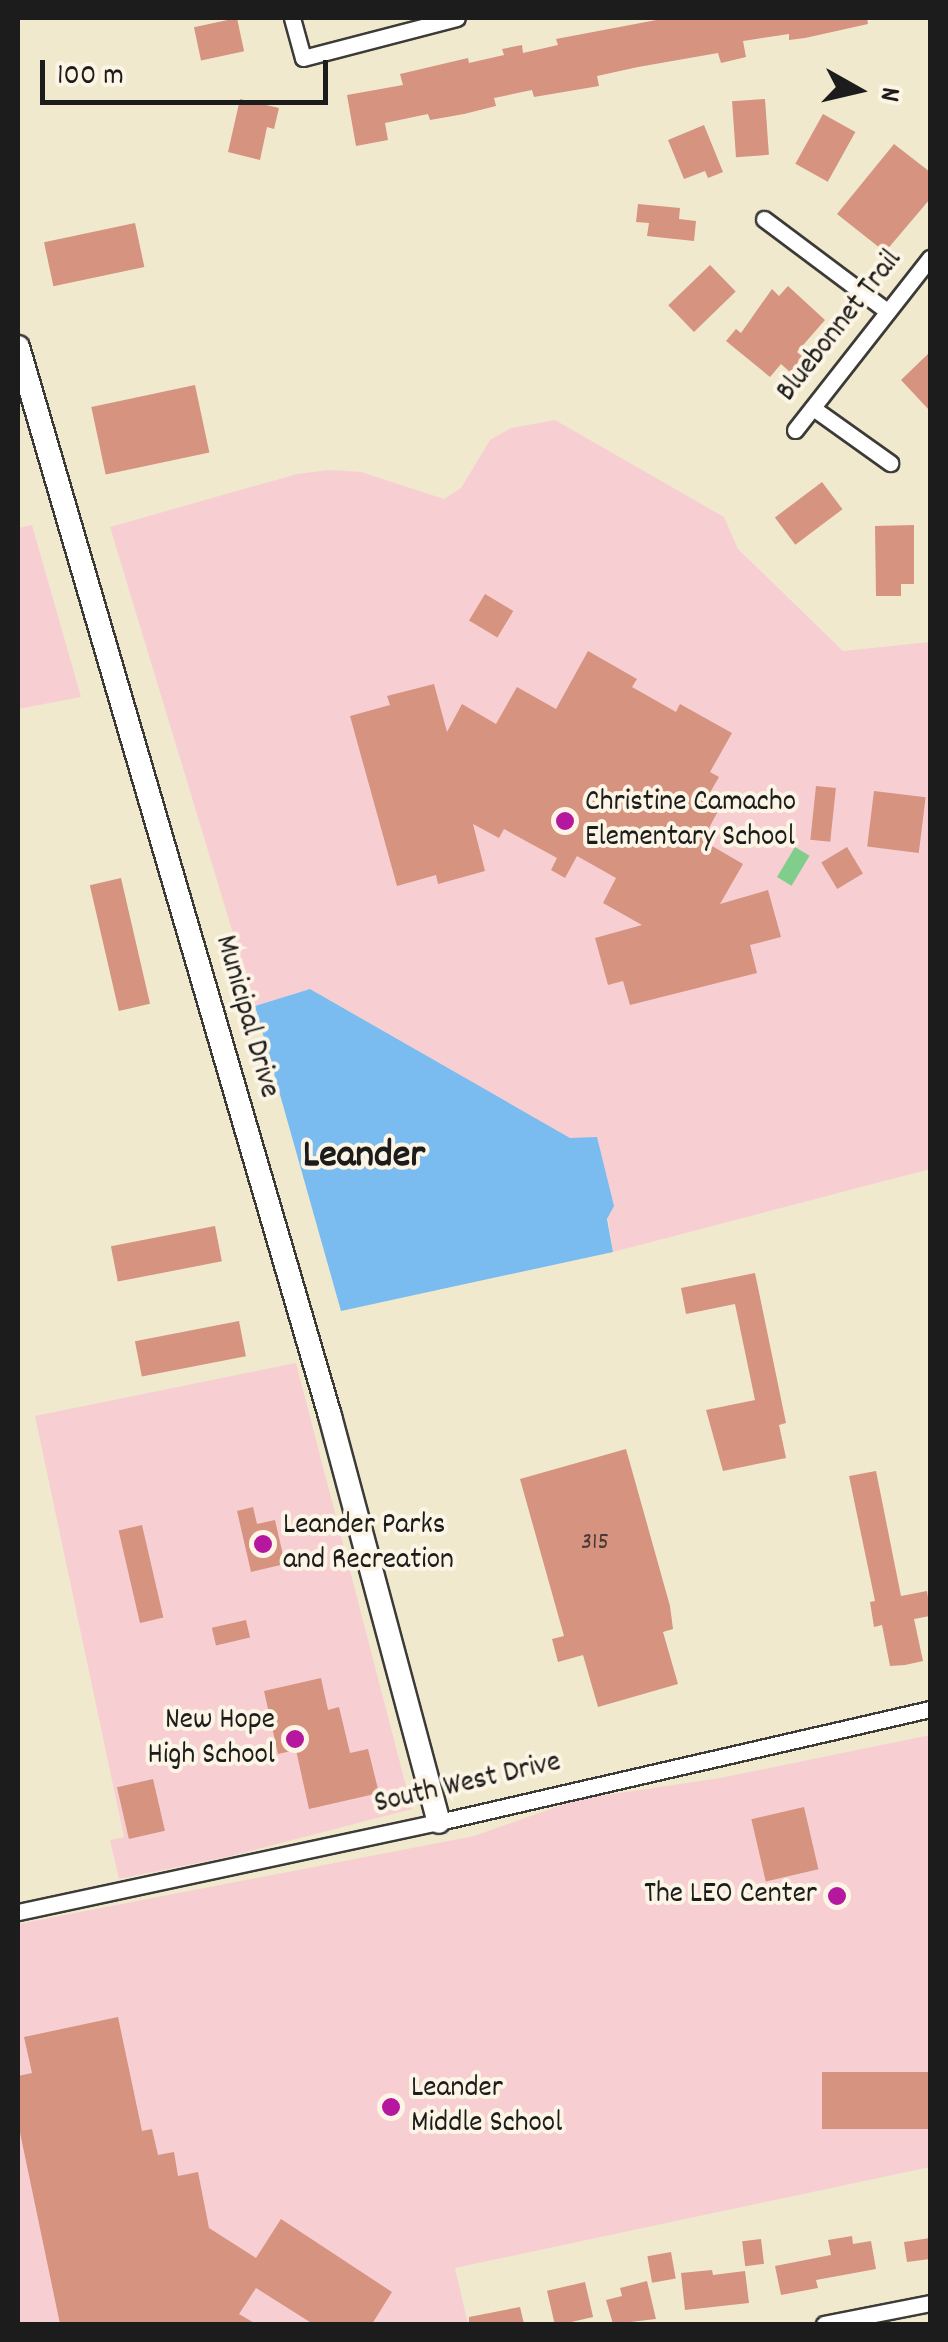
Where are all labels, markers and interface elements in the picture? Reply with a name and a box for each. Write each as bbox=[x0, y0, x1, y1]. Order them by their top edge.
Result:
scale bar bbox=[45, 40, 332, 102]
north arrow bbox=[808, 40, 908, 140]
text: 100 m bbox=[57, 56, 124, 99]
text: N bbox=[867, 85, 908, 104]
street label: Bluebonnet Trail bbox=[771, 244, 911, 410]
place label: Christine Camacho Elementary School bbox=[585, 786, 796, 856]
marker: Christine Camacho Elementary School bbox=[554, 810, 576, 832]
street label: Municipal Drive bbox=[205, 932, 285, 1102]
district label: Leander bbox=[303, 1134, 425, 1182]
place label: Leander Parks and Recreation bbox=[283, 1509, 454, 1580]
house number: 315 bbox=[581, 1528, 609, 1558]
marker: Leander Parks and Recreation bbox=[252, 1533, 274, 1555]
place label: New Hope High School bbox=[148, 1704, 275, 1774]
marker: New Hope High School bbox=[284, 1728, 306, 1750]
street label: South West Drive bbox=[371, 1746, 565, 1824]
place label: The LEO Center bbox=[644, 1878, 817, 1914]
marker: The LEO Center bbox=[826, 1885, 848, 1907]
place label: Leander Middle School bbox=[411, 2072, 562, 2142]
marker: Leander Middle School bbox=[380, 2096, 402, 2118]

